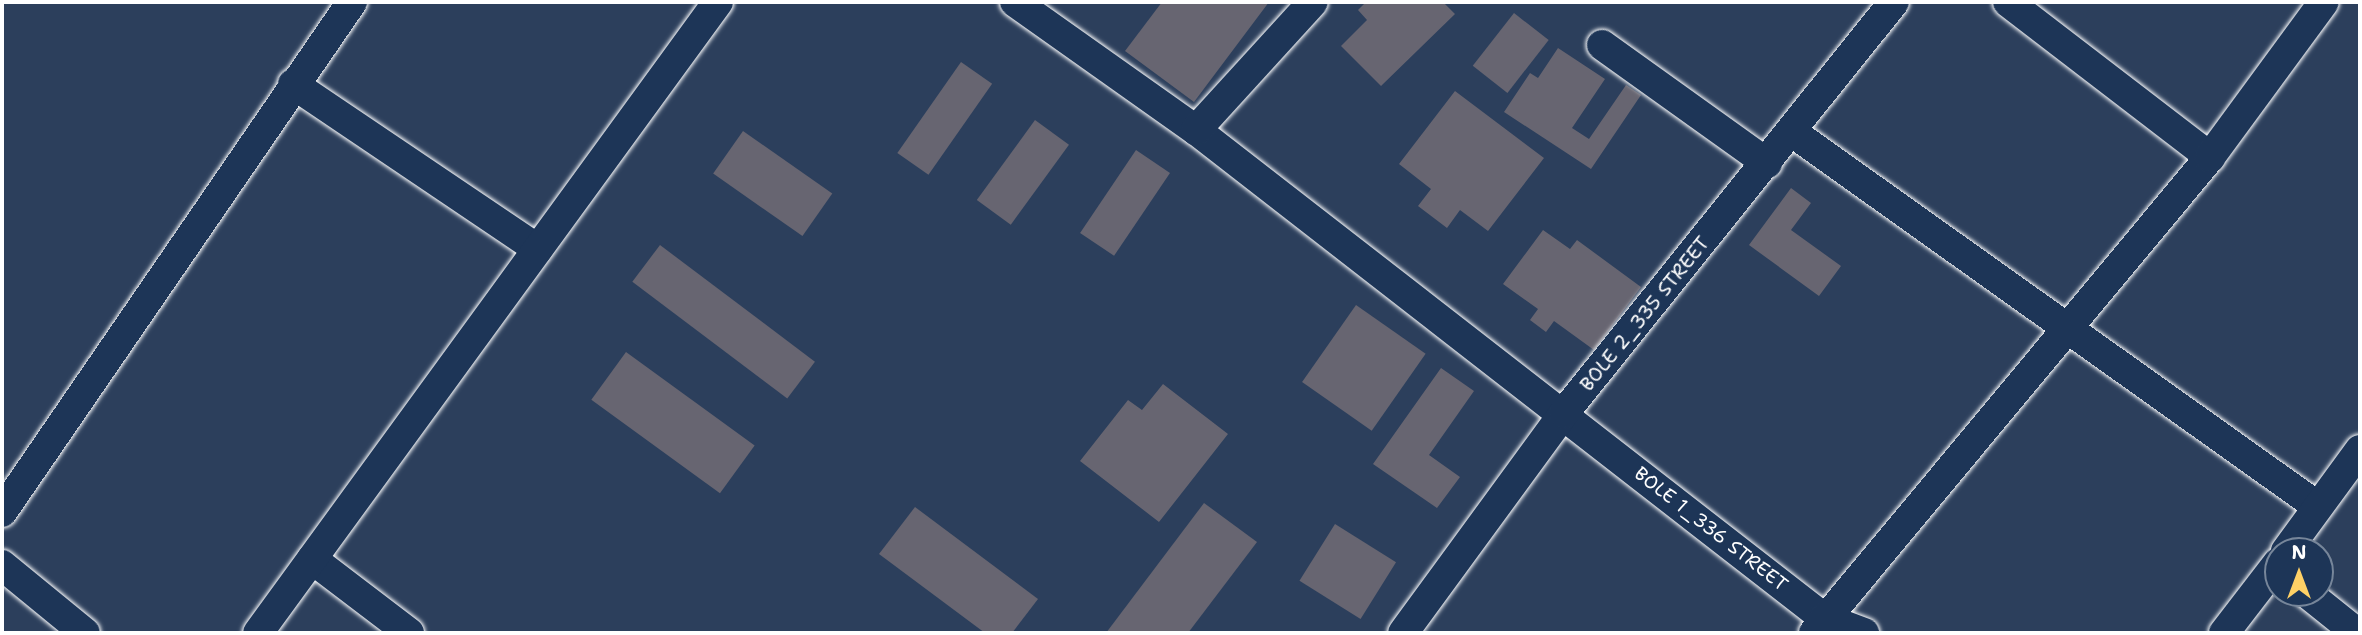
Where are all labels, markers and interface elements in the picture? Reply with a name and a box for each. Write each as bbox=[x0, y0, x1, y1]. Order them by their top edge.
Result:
street label: BOLE 2_335 STREET bbox=[1576, 232, 1714, 396]
street label: BOLE 1_336 STREET bbox=[1630, 462, 1792, 596]
north arrow bbox=[2264, 537, 2334, 607]
text: N bbox=[2291, 540, 2307, 565]

